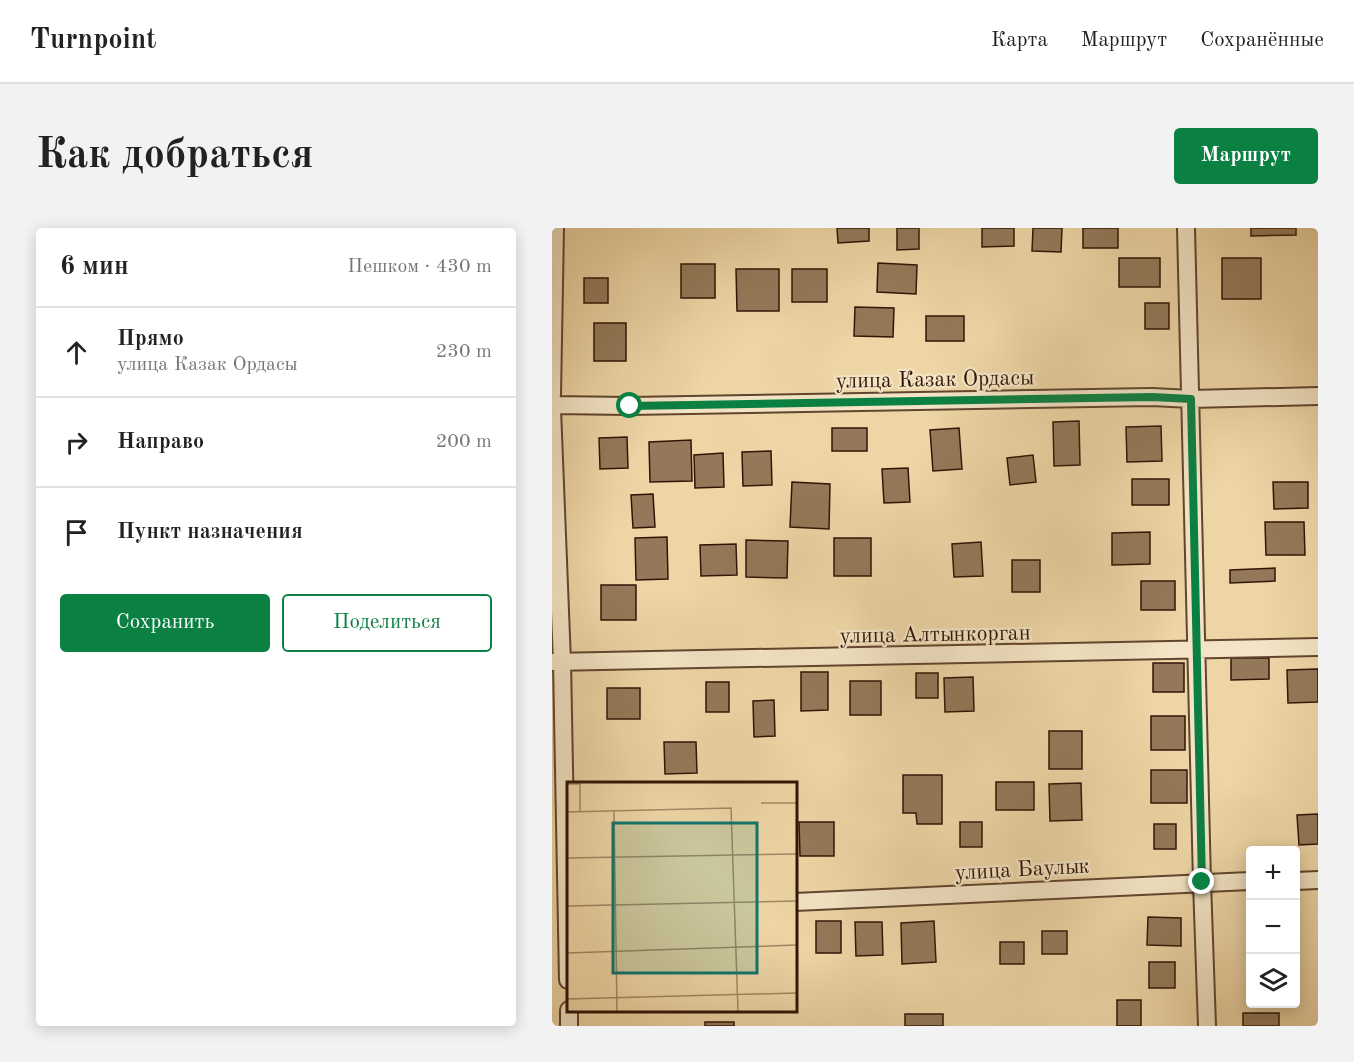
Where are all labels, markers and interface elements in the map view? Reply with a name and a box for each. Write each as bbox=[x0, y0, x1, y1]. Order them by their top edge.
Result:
text: Turnpoint bbox=[30, 27, 157, 55]
text: Карта bbox=[991, 30, 1048, 51]
text: Маршрут bbox=[1081, 30, 1167, 51]
text: Сохранённые bbox=[1200, 30, 1324, 51]
button: Маршрут bbox=[1174, 128, 1318, 184]
text: Как добраться bbox=[36, 135, 313, 177]
text: 6 мин bbox=[60, 254, 129, 280]
text: Пешком · 430 m bbox=[347, 257, 492, 277]
text: Прямо bbox=[117, 328, 184, 350]
icon: ahead bbox=[60, 336, 93, 369]
text: 230 m bbox=[436, 342, 492, 362]
text: улица Казак Ордасы bbox=[117, 355, 298, 375]
street label: улица Казак Ордасы bbox=[835, 367, 1035, 393]
route start bbox=[616, 392, 642, 418]
icon: right bbox=[60, 426, 93, 459]
text: Направо bbox=[117, 431, 204, 453]
text: 200 m bbox=[436, 432, 492, 452]
icon: arrive bbox=[60, 516, 93, 549]
text: Пункт назначения bbox=[117, 521, 303, 543]
button: Сохранить bbox=[60, 594, 270, 652]
button: Поделиться bbox=[282, 594, 492, 652]
street label: улица Алтынкорган bbox=[839, 622, 1031, 648]
inset map bbox=[567, 782, 796, 1011]
map controls bbox=[1246, 846, 1300, 1008]
button: + bbox=[1246, 846, 1300, 900]
street label: улица Баулык bbox=[954, 855, 1090, 885]
route end bbox=[1188, 868, 1214, 894]
button: − bbox=[1246, 900, 1300, 954]
button: layers bbox=[1246, 954, 1300, 1008]

